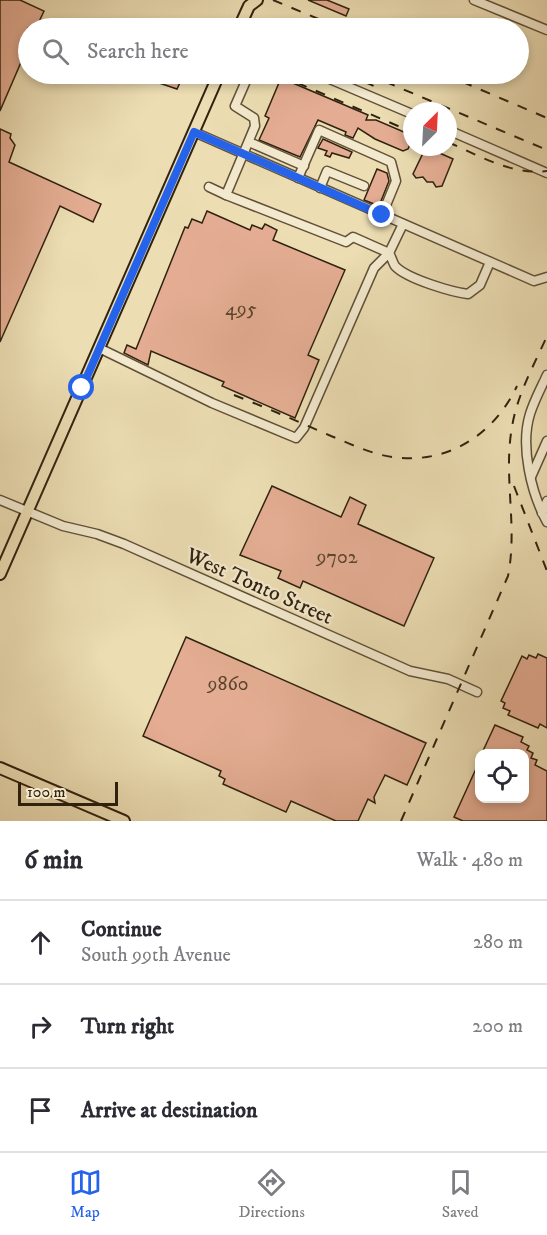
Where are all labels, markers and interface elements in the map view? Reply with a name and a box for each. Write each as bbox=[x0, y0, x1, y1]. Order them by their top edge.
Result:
search box bbox=[18, 18, 529, 84]
icon: search bbox=[39, 35, 72, 68]
text: Search here bbox=[87, 38, 189, 65]
north arrow bbox=[403, 102, 457, 156]
route end bbox=[368, 201, 394, 227]
house number: 495 bbox=[225, 297, 257, 322]
route start bbox=[68, 374, 94, 400]
street label: West Tonto Street bbox=[181, 541, 337, 631]
house number: 9702 bbox=[315, 545, 358, 570]
house number: 9860 bbox=[206, 672, 249, 697]
map controls bbox=[475, 749, 529, 803]
button: locate bbox=[475, 749, 529, 803]
scale bar bbox=[18, 779, 118, 806]
text: 100 m bbox=[27, 782, 66, 802]
text: 6 min bbox=[24, 844, 83, 877]
text: Walk · 480 m bbox=[416, 848, 523, 873]
text: Continue bbox=[81, 916, 162, 943]
icon: ahead bbox=[24, 926, 57, 959]
text: 280 m bbox=[473, 930, 523, 955]
text: South 99th Avenue bbox=[81, 943, 231, 968]
icon: right bbox=[24, 1010, 57, 1043]
text: Turn right bbox=[81, 1013, 174, 1040]
text: 200 m bbox=[472, 1014, 523, 1039]
icon: arrive bbox=[24, 1094, 57, 1127]
text: Arrive at destination bbox=[81, 1097, 258, 1124]
tab: Map bbox=[69, 1166, 102, 1222]
tab: Directions bbox=[239, 1166, 305, 1222]
tab: Saved bbox=[442, 1166, 479, 1222]

